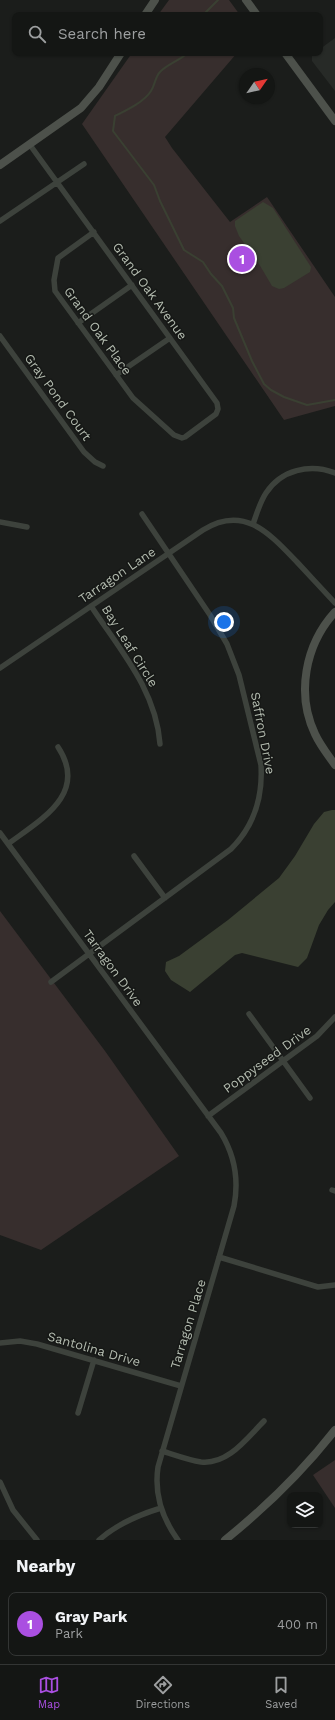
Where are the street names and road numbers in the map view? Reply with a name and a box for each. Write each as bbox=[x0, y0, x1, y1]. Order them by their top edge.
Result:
street label: Grand Oak Avenue bbox=[110, 239, 190, 343]
street label: Grand Oak Place bbox=[61, 284, 135, 378]
street label: Gray Pond Court bbox=[21, 351, 95, 444]
street label: Tarragon Lane bbox=[76, 544, 158, 606]
street label: Bay Leaf Circle bbox=[99, 602, 161, 690]
street label: Saffron Drive bbox=[248, 691, 278, 775]
street label: Tarragon Drive bbox=[80, 927, 146, 1009]
street label: Poppyseed Drive bbox=[220, 1022, 314, 1096]
street label: Tarragon Place bbox=[167, 1277, 209, 1371]
street label: Santolina Drive bbox=[46, 1329, 142, 1369]

